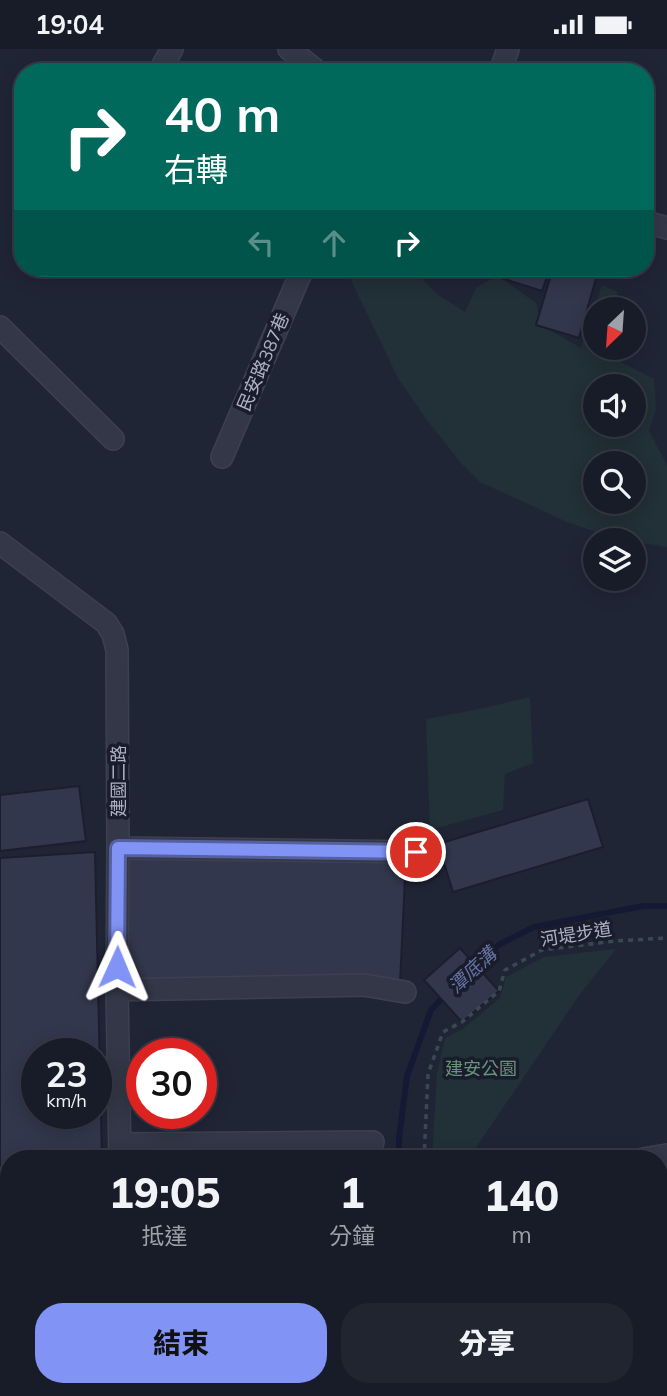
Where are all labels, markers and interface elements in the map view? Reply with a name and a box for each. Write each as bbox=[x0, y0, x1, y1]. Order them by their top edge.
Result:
text: 19:04 bbox=[35, 8, 104, 41]
text: 40 m bbox=[164, 83, 280, 144]
icon: right bbox=[49, 91, 140, 182]
text: 右轉 bbox=[164, 149, 228, 189]
icon: left bbox=[242, 224, 280, 262]
icon: ahead bbox=[315, 224, 353, 262]
icon: right bbox=[388, 224, 426, 262]
north arrow bbox=[583, 297, 646, 361]
map controls bbox=[583, 297, 646, 591]
street label: 民安路387巷 bbox=[232, 309, 294, 415]
button: sound bbox=[583, 374, 646, 437]
button: search bbox=[583, 451, 646, 514]
button: layers bbox=[583, 528, 646, 591]
street label: 建國二路 bbox=[107, 745, 130, 817]
pin bbox=[386, 822, 446, 882]
icon: arrive bbox=[397, 833, 435, 871]
street label: 河堤步道 bbox=[539, 917, 613, 951]
position arrow bbox=[80, 930, 154, 1004]
water label: 潭底溝 bbox=[443, 940, 503, 998]
speed limit sign: 30 bbox=[126, 1038, 217, 1129]
text: 23 bbox=[45, 1052, 88, 1096]
park label: 建安公園 bbox=[445, 1057, 517, 1080]
text: km/h bbox=[46, 1089, 87, 1112]
text: 19:05 bbox=[109, 1166, 220, 1219]
text: 1 bbox=[339, 1166, 365, 1219]
text: 140 bbox=[484, 1169, 559, 1222]
text: m bbox=[511, 1220, 532, 1249]
text: 抵達 bbox=[142, 1221, 188, 1250]
text: 分鐘 bbox=[329, 1221, 375, 1250]
button: 結束 bbox=[35, 1303, 327, 1383]
button: 分享 bbox=[341, 1303, 633, 1383]

